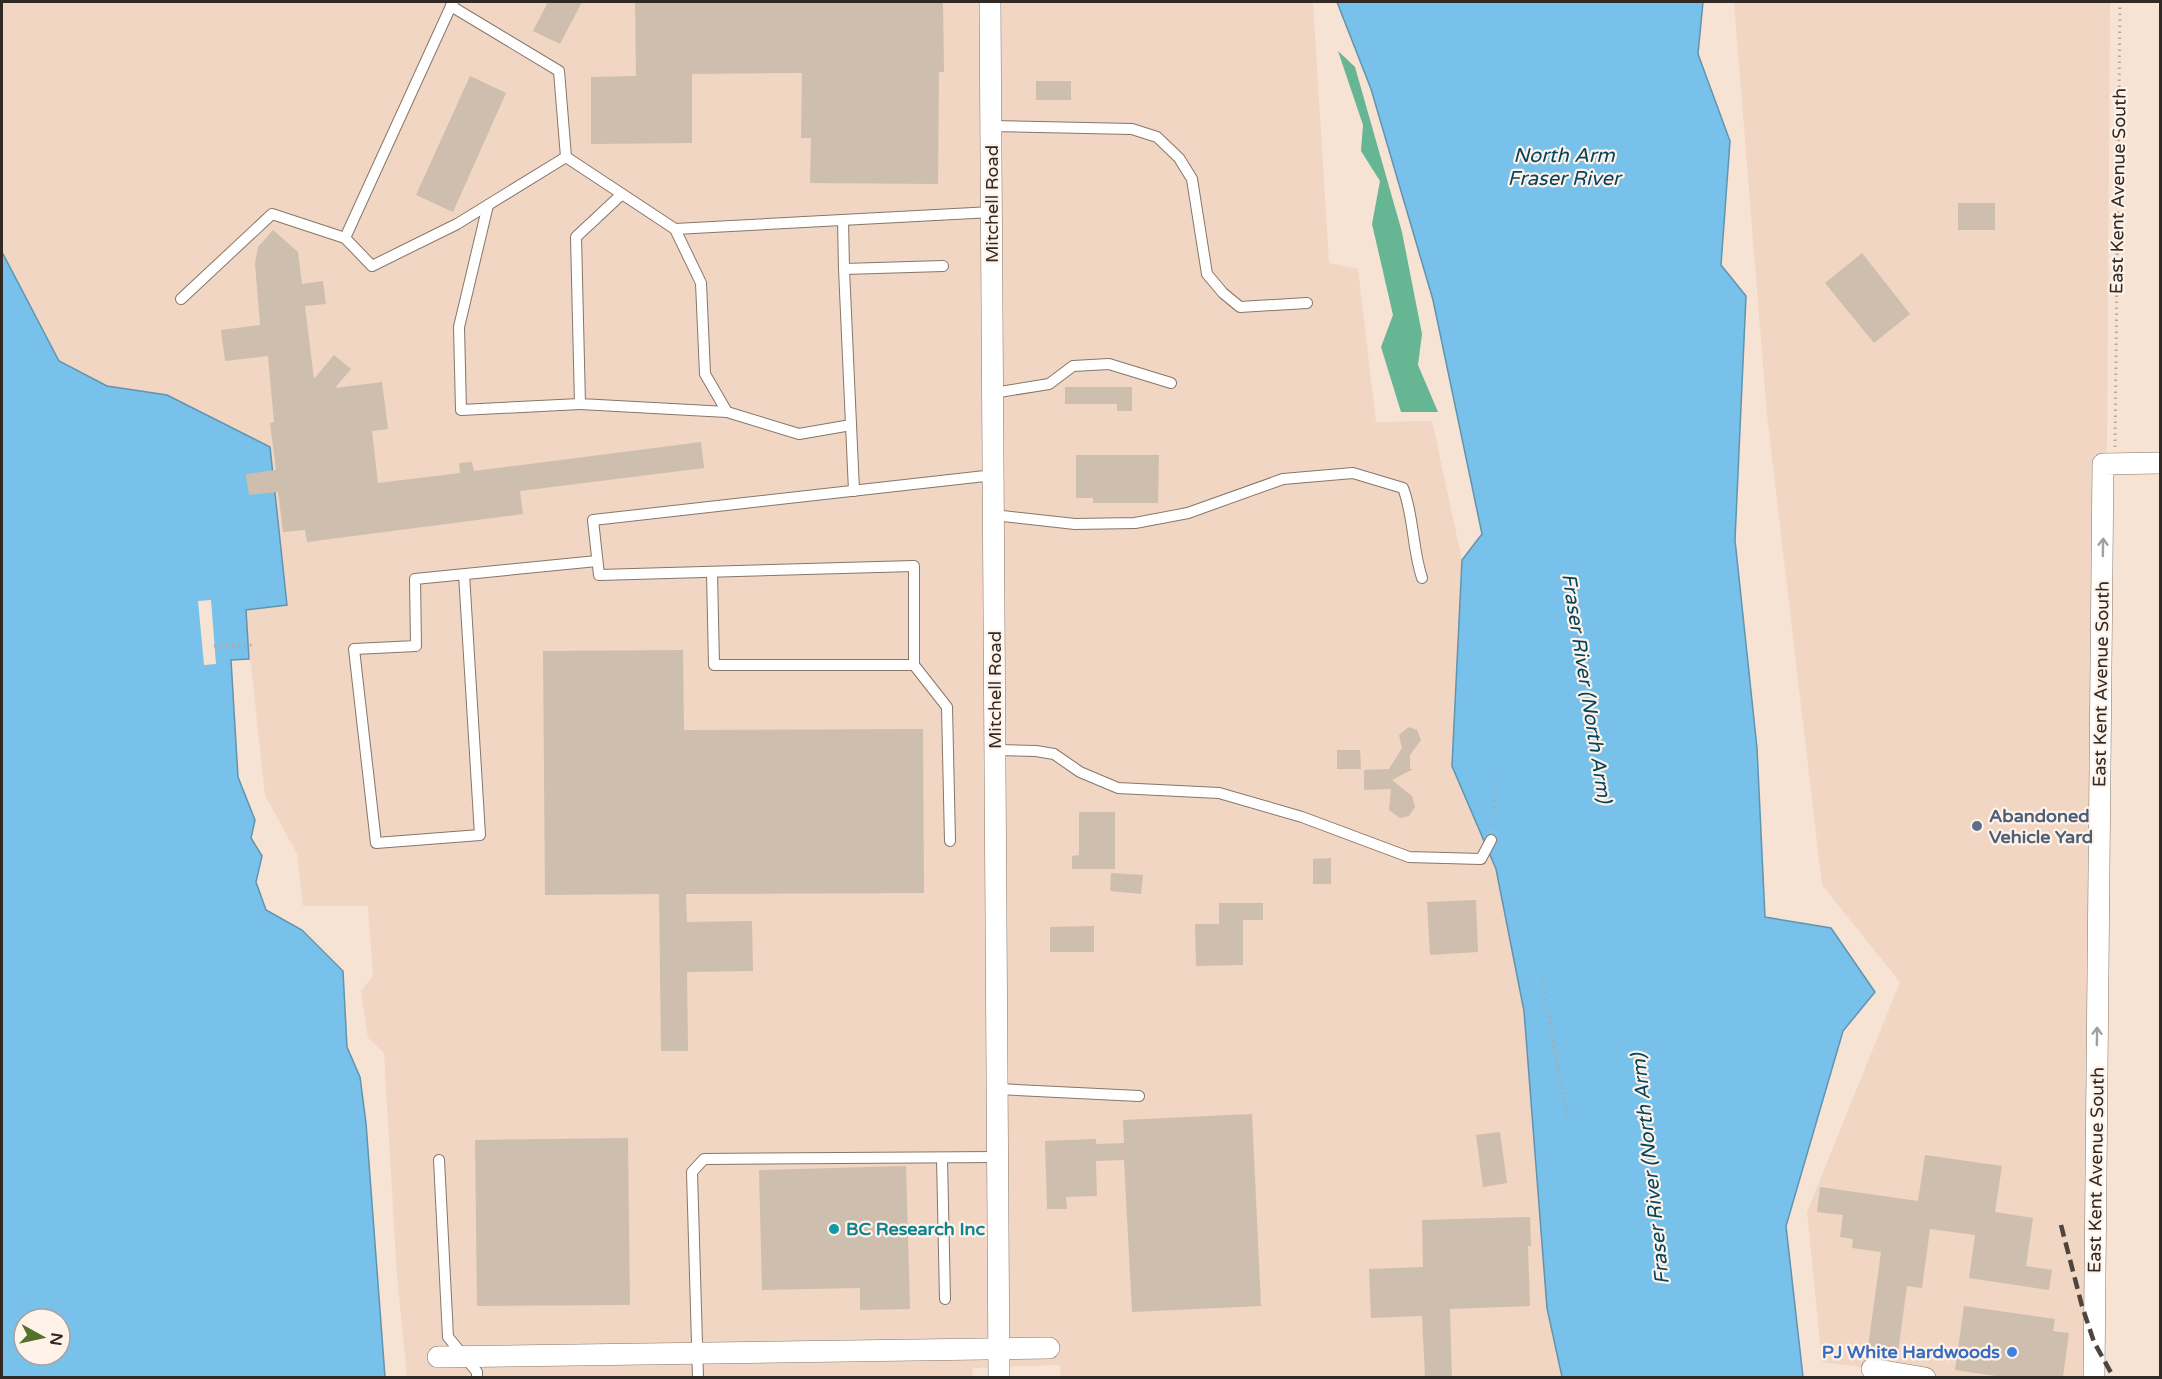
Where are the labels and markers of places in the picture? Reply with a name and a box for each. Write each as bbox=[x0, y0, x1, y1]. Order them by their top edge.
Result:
place label: Abandoned Vehicle Yard bbox=[1989, 805, 2093, 848]
marker: Abandoned Vehicle Yard bbox=[1970, 819, 1984, 833]
place label: BC Research Inc bbox=[846, 1218, 985, 1240]
marker: BC Research Inc bbox=[827, 1222, 841, 1236]
place label: PJ White Hardwoods bbox=[1822, 1341, 2000, 1363]
marker: PJ White Hardwoods bbox=[2005, 1345, 2019, 1359]

